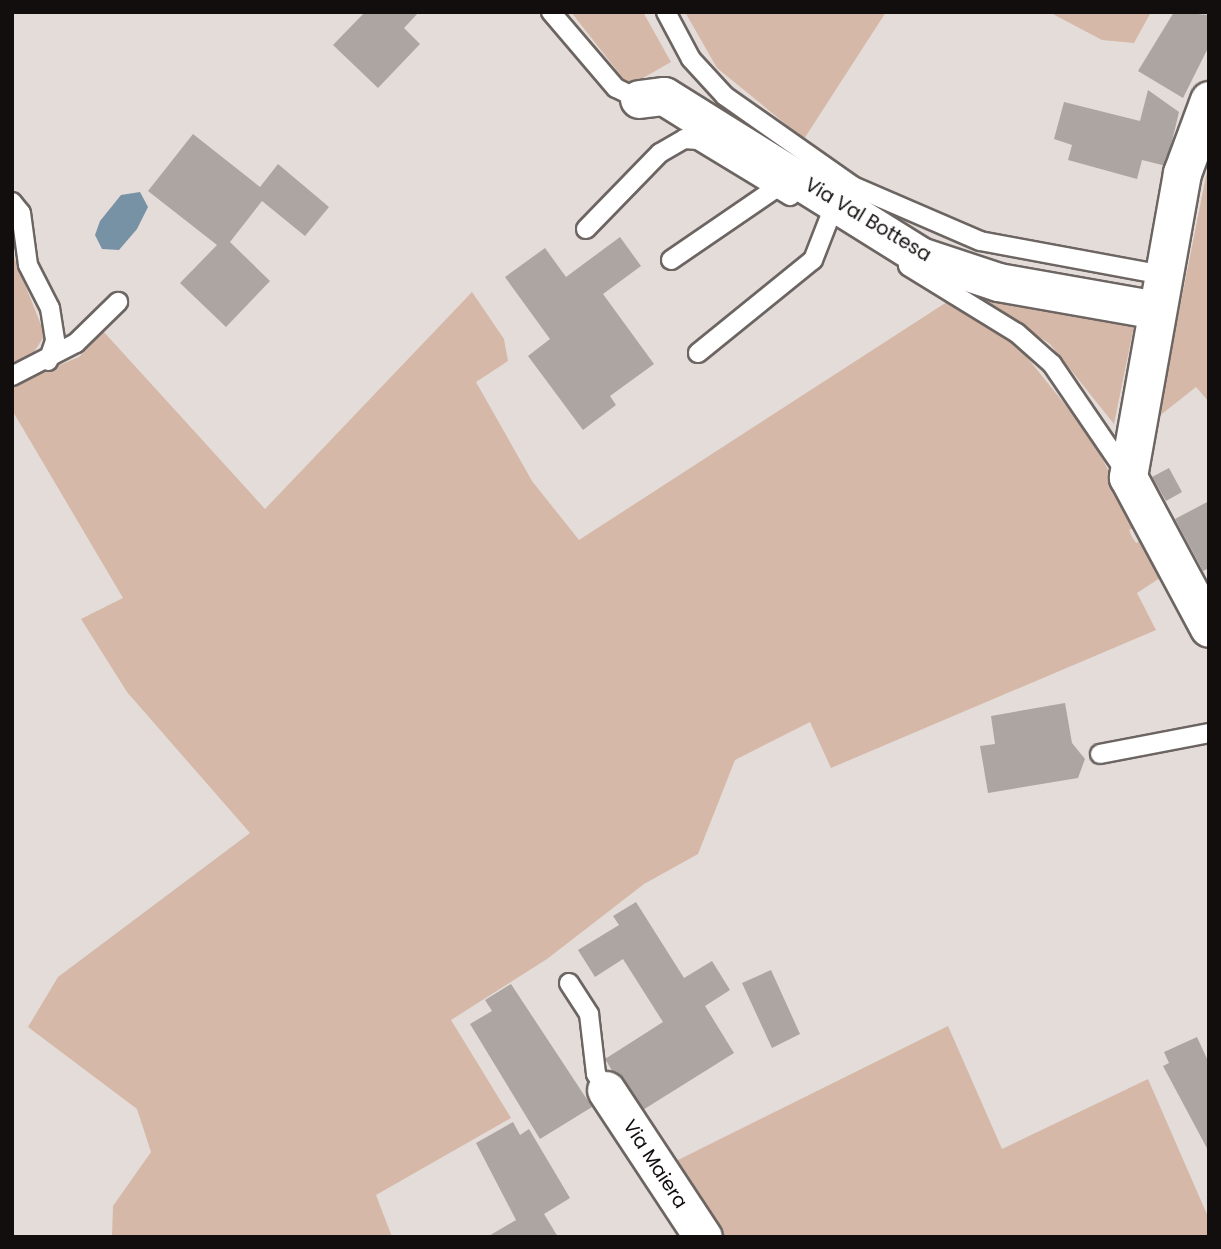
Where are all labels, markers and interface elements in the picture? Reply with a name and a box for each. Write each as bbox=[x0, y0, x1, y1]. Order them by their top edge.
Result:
street label: Via Val Bottesa bbox=[801, 173, 935, 267]
street label: Via Maiera bbox=[618, 1115, 692, 1213]

